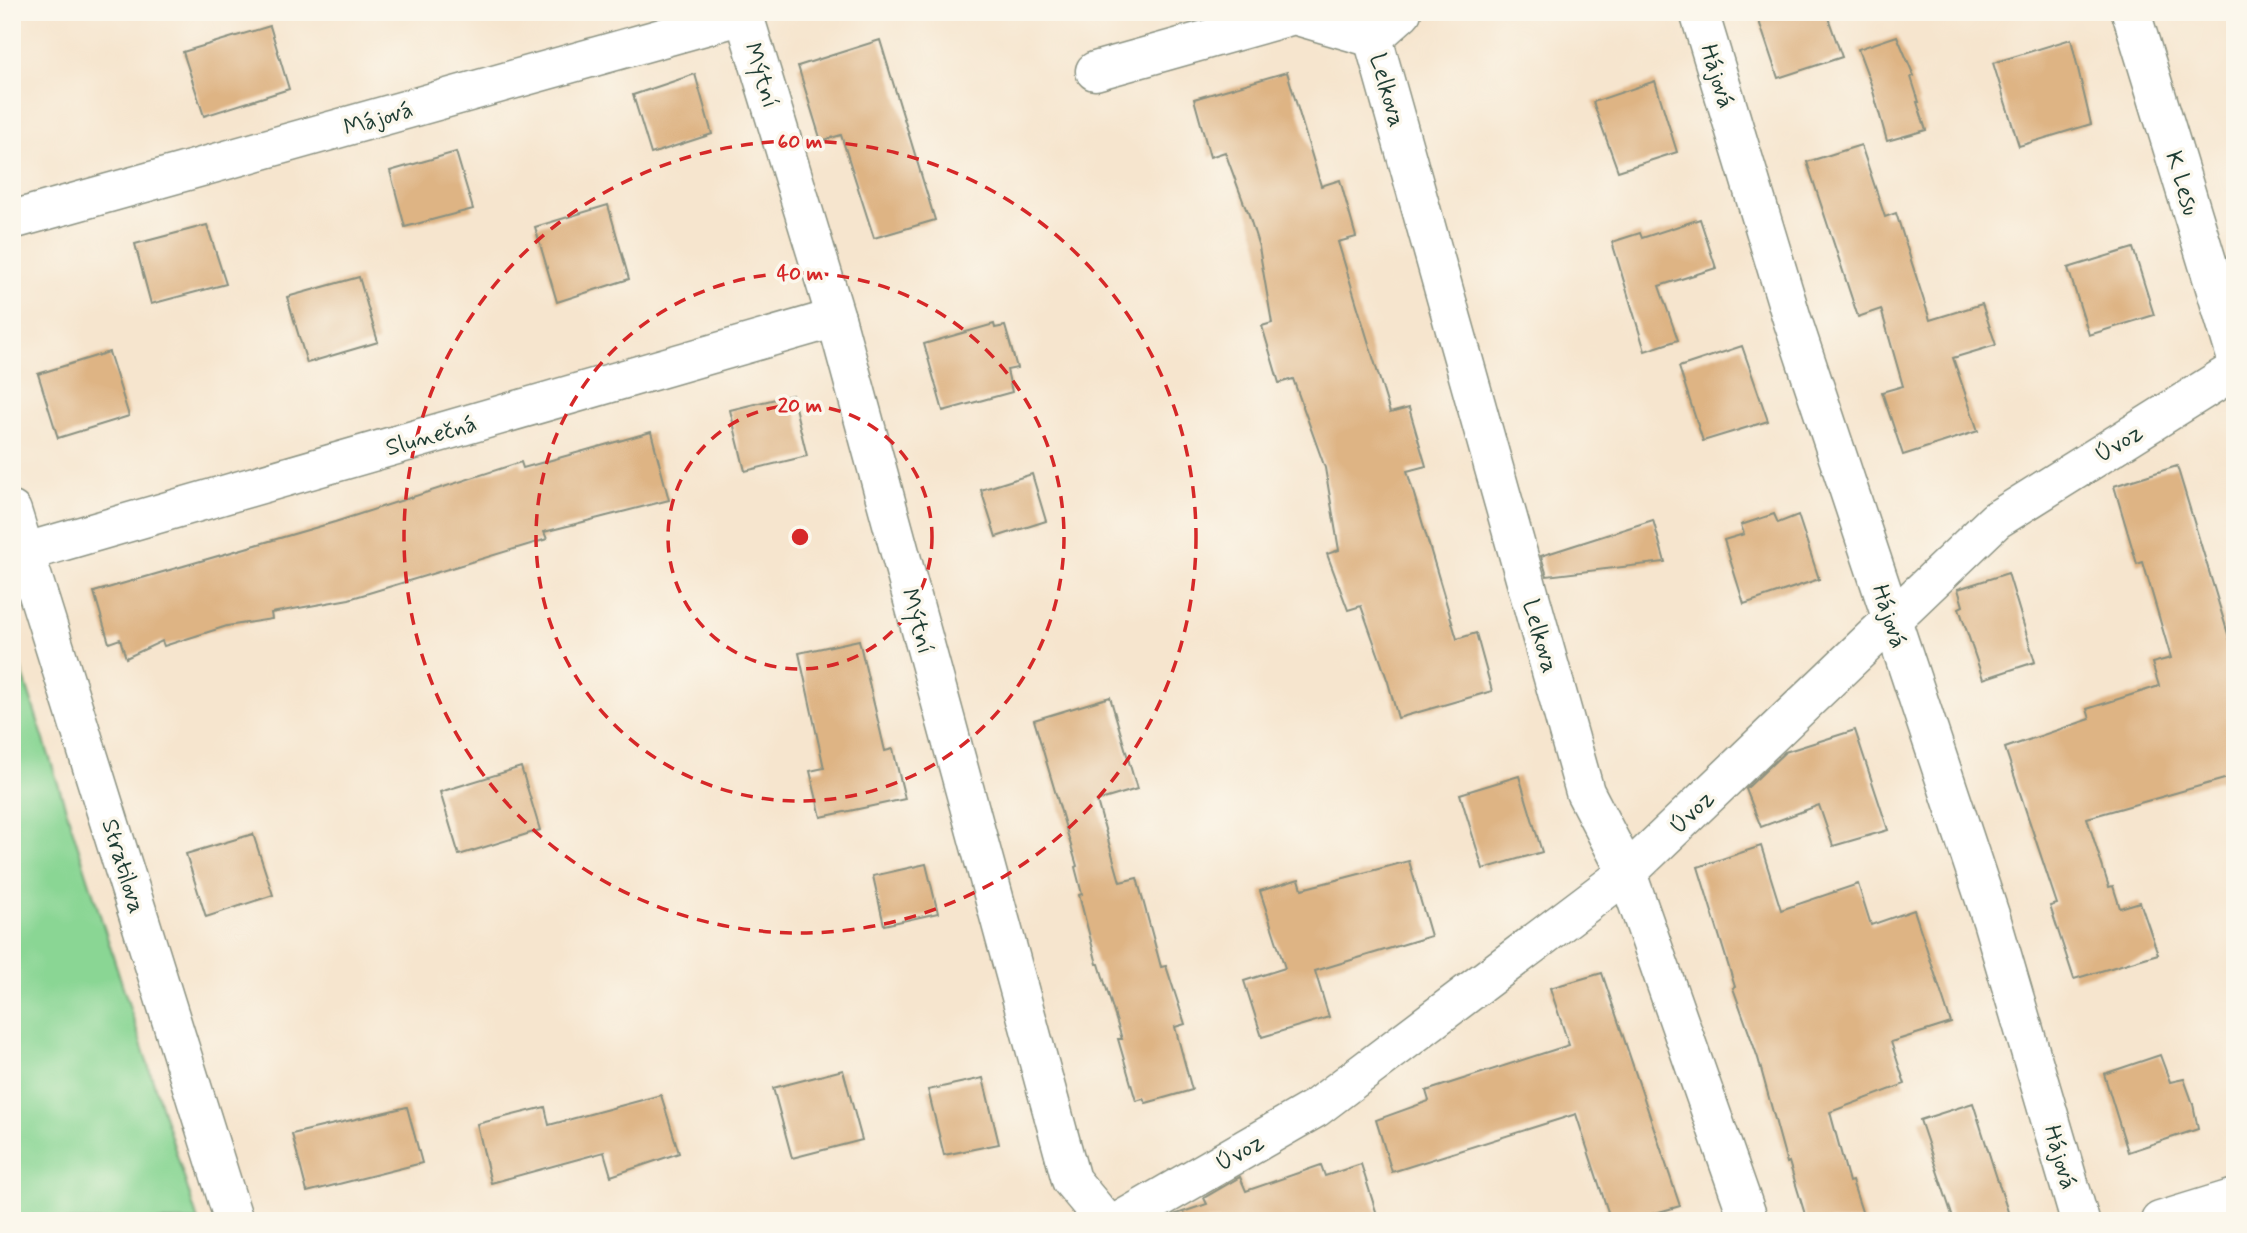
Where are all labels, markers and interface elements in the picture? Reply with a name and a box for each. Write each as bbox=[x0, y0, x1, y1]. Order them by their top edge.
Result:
street label: Mýtní bbox=[736, 39, 785, 112]
street label: Hájová bbox=[1692, 41, 1741, 112]
street label: Lelkova bbox=[1361, 50, 1412, 131]
street label: Májová bbox=[340, 95, 417, 144]
text: 60 m bbox=[777, 128, 823, 156]
street label: K Lesu bbox=[2157, 148, 2206, 219]
text: 40 m bbox=[777, 260, 824, 288]
text: 20 m bbox=[778, 392, 823, 420]
street label: Slunečná bbox=[382, 409, 481, 464]
street label: Úvoz bbox=[2089, 417, 2149, 471]
centre of rings bbox=[788, 525, 812, 549]
street label: Hájová bbox=[1864, 581, 1913, 652]
street label: Mýtní bbox=[893, 585, 940, 658]
street label: Lelkova bbox=[1514, 596, 1565, 677]
street label: Úvoz bbox=[1663, 784, 1721, 842]
street label: Stratilova bbox=[94, 815, 152, 918]
street label: Hájová bbox=[2036, 1122, 2083, 1193]
street label: Úvoz bbox=[1210, 1127, 1270, 1180]

